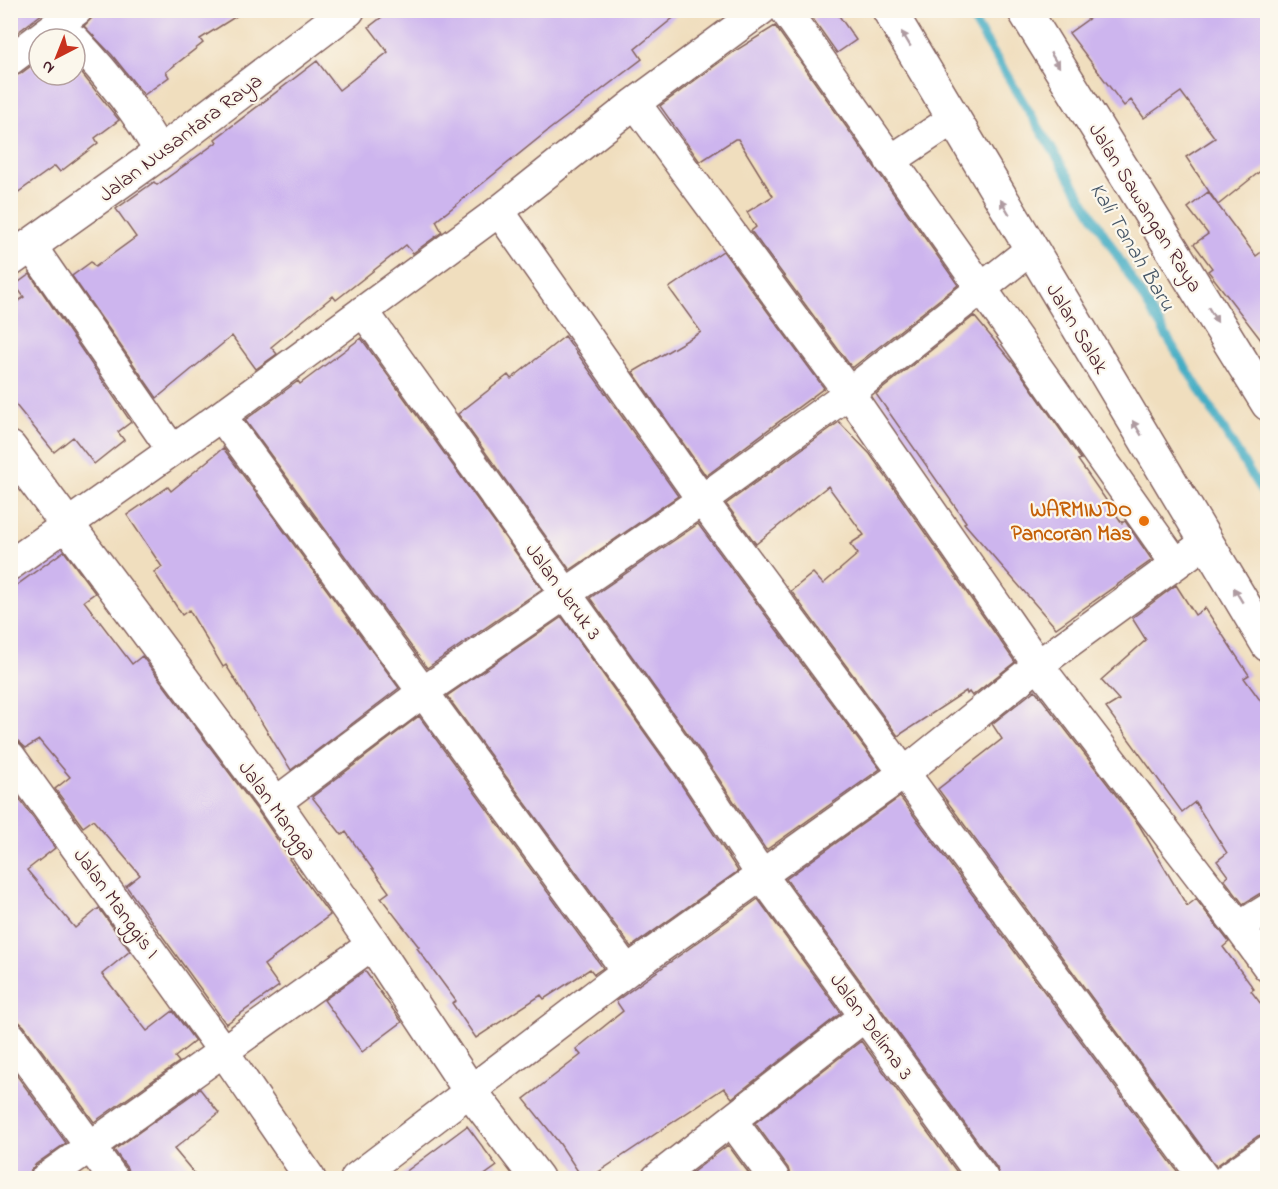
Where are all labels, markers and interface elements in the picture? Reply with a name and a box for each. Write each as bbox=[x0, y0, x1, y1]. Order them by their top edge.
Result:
north arrow bbox=[27, 27, 87, 87]
one-way arrow bbox=[900, 31, 911, 47]
one-way arrow bbox=[1049, 52, 1060, 68]
text: N bbox=[36, 54, 60, 79]
street label: Jalan Nusantara Raya bbox=[93, 67, 271, 212]
street label: Jalan Sawangan Raya bbox=[1078, 118, 1209, 300]
water label: Kali Tanah Baru bbox=[1080, 177, 1183, 318]
one-way arrow bbox=[1000, 198, 1010, 215]
street label: Jalan Salak bbox=[1037, 278, 1116, 381]
one-way arrow bbox=[1207, 307, 1218, 323]
one-way arrow bbox=[1132, 420, 1143, 436]
place label: WARMINDO Pancoran Mas bbox=[1011, 496, 1132, 550]
marker: WARMINDO Pancoran Mas bbox=[1137, 514, 1151, 528]
street label: Jalan Jeruk 3 bbox=[517, 538, 608, 647]
one-way arrow bbox=[1232, 587, 1243, 603]
street label: Jalan Mangga bbox=[228, 755, 323, 868]
street label: Jalan Manggis I bbox=[63, 843, 166, 967]
street label: Jalan Delima 3 bbox=[821, 967, 919, 1087]

